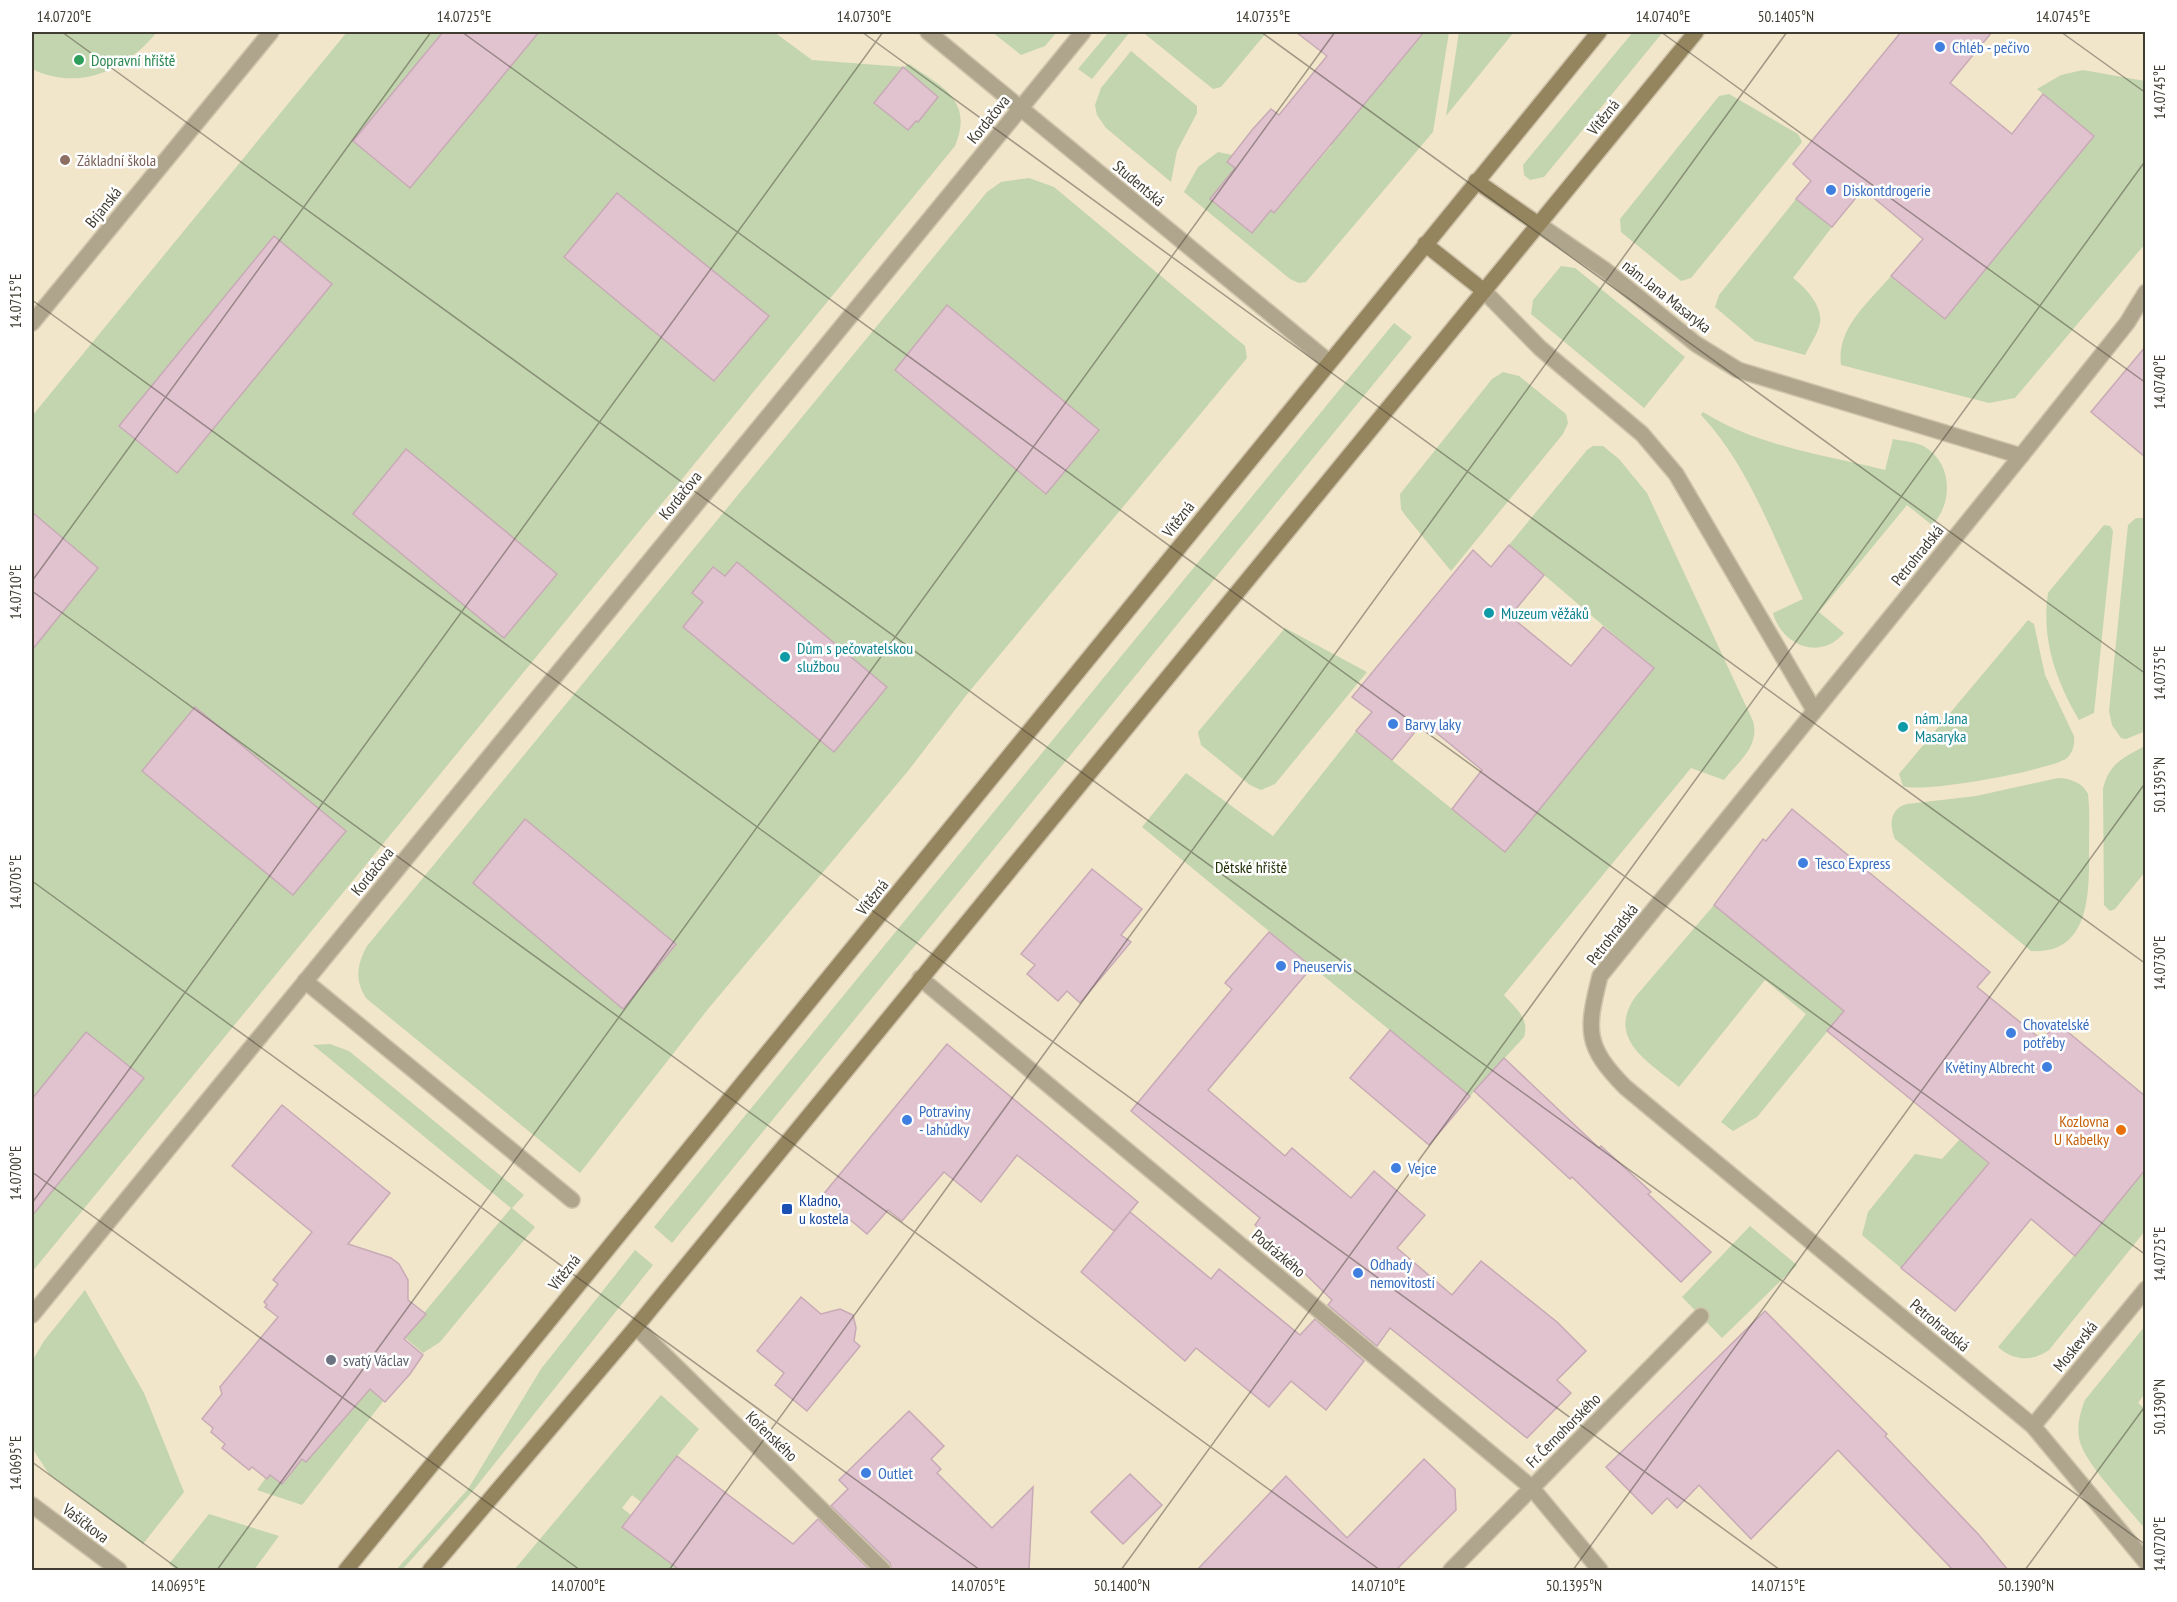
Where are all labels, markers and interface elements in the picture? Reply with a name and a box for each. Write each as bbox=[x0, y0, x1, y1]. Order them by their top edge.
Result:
text: 14.0720°E bbox=[37, 7, 91, 26]
text: 14.0725°E bbox=[437, 7, 491, 26]
text: 14.0730°E bbox=[837, 7, 891, 26]
text: 14.0735°E bbox=[1236, 7, 1290, 26]
text: 14.0740°E bbox=[1636, 7, 1690, 26]
text: 50.1405°N bbox=[1758, 7, 1814, 26]
text: 14.0745°E bbox=[2036, 7, 2090, 26]
place label: Chléb - pečivo bbox=[1952, 37, 2030, 57]
marker: Chléb - pečivo bbox=[1933, 40, 1947, 54]
place label: Dopravní hřiště bbox=[91, 50, 175, 70]
marker: Dopravní hřiště bbox=[72, 53, 86, 67]
text: 14.0745°E bbox=[2150, 65, 2169, 119]
street label: Kordačova bbox=[962, 91, 1014, 147]
street label: Vítězná bbox=[1582, 95, 1623, 140]
place label: Základní škola bbox=[77, 150, 156, 170]
marker: Základní škola bbox=[58, 153, 72, 167]
street label: Studentská bbox=[1109, 156, 1169, 210]
place label: Diskontdrogerie bbox=[1843, 180, 1931, 200]
street label: Brjanská bbox=[80, 183, 126, 231]
marker: Diskontdrogerie bbox=[1824, 183, 1838, 197]
street label: nám. Jana Masaryka bbox=[1618, 255, 1716, 337]
text: 14.0715°E bbox=[6, 274, 25, 328]
text: 14.0740°E bbox=[2150, 355, 2169, 409]
street label: Kordačova bbox=[654, 467, 706, 523]
street label: Vítězná bbox=[1157, 497, 1198, 542]
street label: Petrohradská bbox=[1887, 521, 1947, 589]
text: 14.0710°E bbox=[6, 565, 25, 619]
place label: Muzeum věžáků bbox=[1501, 603, 1589, 623]
marker: Muzeum věžáků bbox=[1482, 606, 1496, 620]
place label: Dům s pečovatelskou službou bbox=[797, 638, 913, 676]
text: 14.0735°E bbox=[2150, 646, 2169, 700]
marker: Dům s pečovatelskou službou bbox=[778, 650, 792, 664]
place label: nám. Jana Masaryka bbox=[1915, 708, 1968, 746]
place label: Barvy laky bbox=[1405, 714, 1461, 734]
marker: Barvy laky bbox=[1386, 717, 1400, 731]
marker: nám. Jana Masaryka bbox=[1896, 720, 1910, 734]
text: 50.1395°N bbox=[2150, 757, 2169, 813]
street label: Kordačova bbox=[346, 843, 398, 899]
place label: Tesco Express bbox=[1815, 853, 1890, 873]
text: 14.0705°E bbox=[6, 855, 25, 909]
marker: Tesco Express bbox=[1796, 856, 1810, 870]
park label: Dětské hřiště bbox=[1215, 857, 1287, 877]
street label: Vítězná bbox=[851, 875, 892, 920]
street label: Petrohradská bbox=[1582, 900, 1642, 968]
text: 14.0730°E bbox=[2150, 936, 2169, 990]
place label: Pneuservis bbox=[1293, 956, 1352, 976]
marker: Pneuservis bbox=[1274, 959, 1288, 973]
place label: Chovatelské potřeby bbox=[2023, 1014, 2089, 1052]
marker: Chovatelské potřeby bbox=[2004, 1026, 2018, 1040]
place label: Květiny Albrecht bbox=[1945, 1057, 2036, 1077]
marker: Květiny Albrecht bbox=[2040, 1060, 2054, 1074]
place label: Potraviny - lahůdky bbox=[919, 1101, 971, 1139]
place label: Kozlovna U Kabelky bbox=[2054, 1111, 2109, 1149]
marker: Potraviny - lahůdky bbox=[900, 1113, 914, 1127]
marker: Kozlovna U Kabelky bbox=[2114, 1123, 2128, 1137]
text: 14.0700°E bbox=[6, 1146, 25, 1200]
place label: Vejce bbox=[1407, 1158, 1437, 1178]
marker: Vejce bbox=[1389, 1161, 1403, 1175]
place label: Kladno, u kostela bbox=[799, 1190, 849, 1228]
marker: Kladno, u kostela bbox=[780, 1202, 794, 1216]
street label: Podrázkého bbox=[1248, 1225, 1310, 1281]
text: 14.0725°E bbox=[2150, 1227, 2169, 1281]
street label: Vítězná bbox=[543, 1250, 584, 1295]
place label: Odhady nemovitostí bbox=[1370, 1254, 1435, 1292]
marker: Odhady nemovitostí bbox=[1351, 1266, 1365, 1280]
street label: Petrohradská bbox=[1906, 1294, 1974, 1356]
street label: Moskevská bbox=[2049, 1317, 2101, 1375]
place label: svatý Václav bbox=[343, 1350, 410, 1370]
marker: svatý Václav bbox=[324, 1353, 338, 1367]
text: 50.1390°N bbox=[2150, 1379, 2169, 1435]
street label: Fr. Černohorského bbox=[1521, 1388, 1605, 1472]
street label: Kořenského bbox=[742, 1407, 802, 1466]
text: 14.0695°E bbox=[6, 1436, 25, 1490]
place label: Outlet bbox=[878, 1463, 913, 1483]
marker: Outlet bbox=[859, 1466, 873, 1480]
street label: Vašíčkova bbox=[58, 1498, 113, 1547]
text: 14.0720°E bbox=[2150, 1517, 2169, 1571]
text: 14.0695°E bbox=[151, 1576, 205, 1595]
text: 14.0700°E bbox=[551, 1576, 605, 1595]
text: 14.0705°E bbox=[951, 1576, 1005, 1595]
text: 50.1400°N bbox=[1094, 1576, 1150, 1595]
text: 14.0710°E bbox=[1351, 1576, 1405, 1595]
text: 50.1395°N bbox=[1546, 1576, 1602, 1595]
text: 14.0715°E bbox=[1751, 1576, 1805, 1595]
text: 50.1390°N bbox=[1998, 1576, 2054, 1595]

